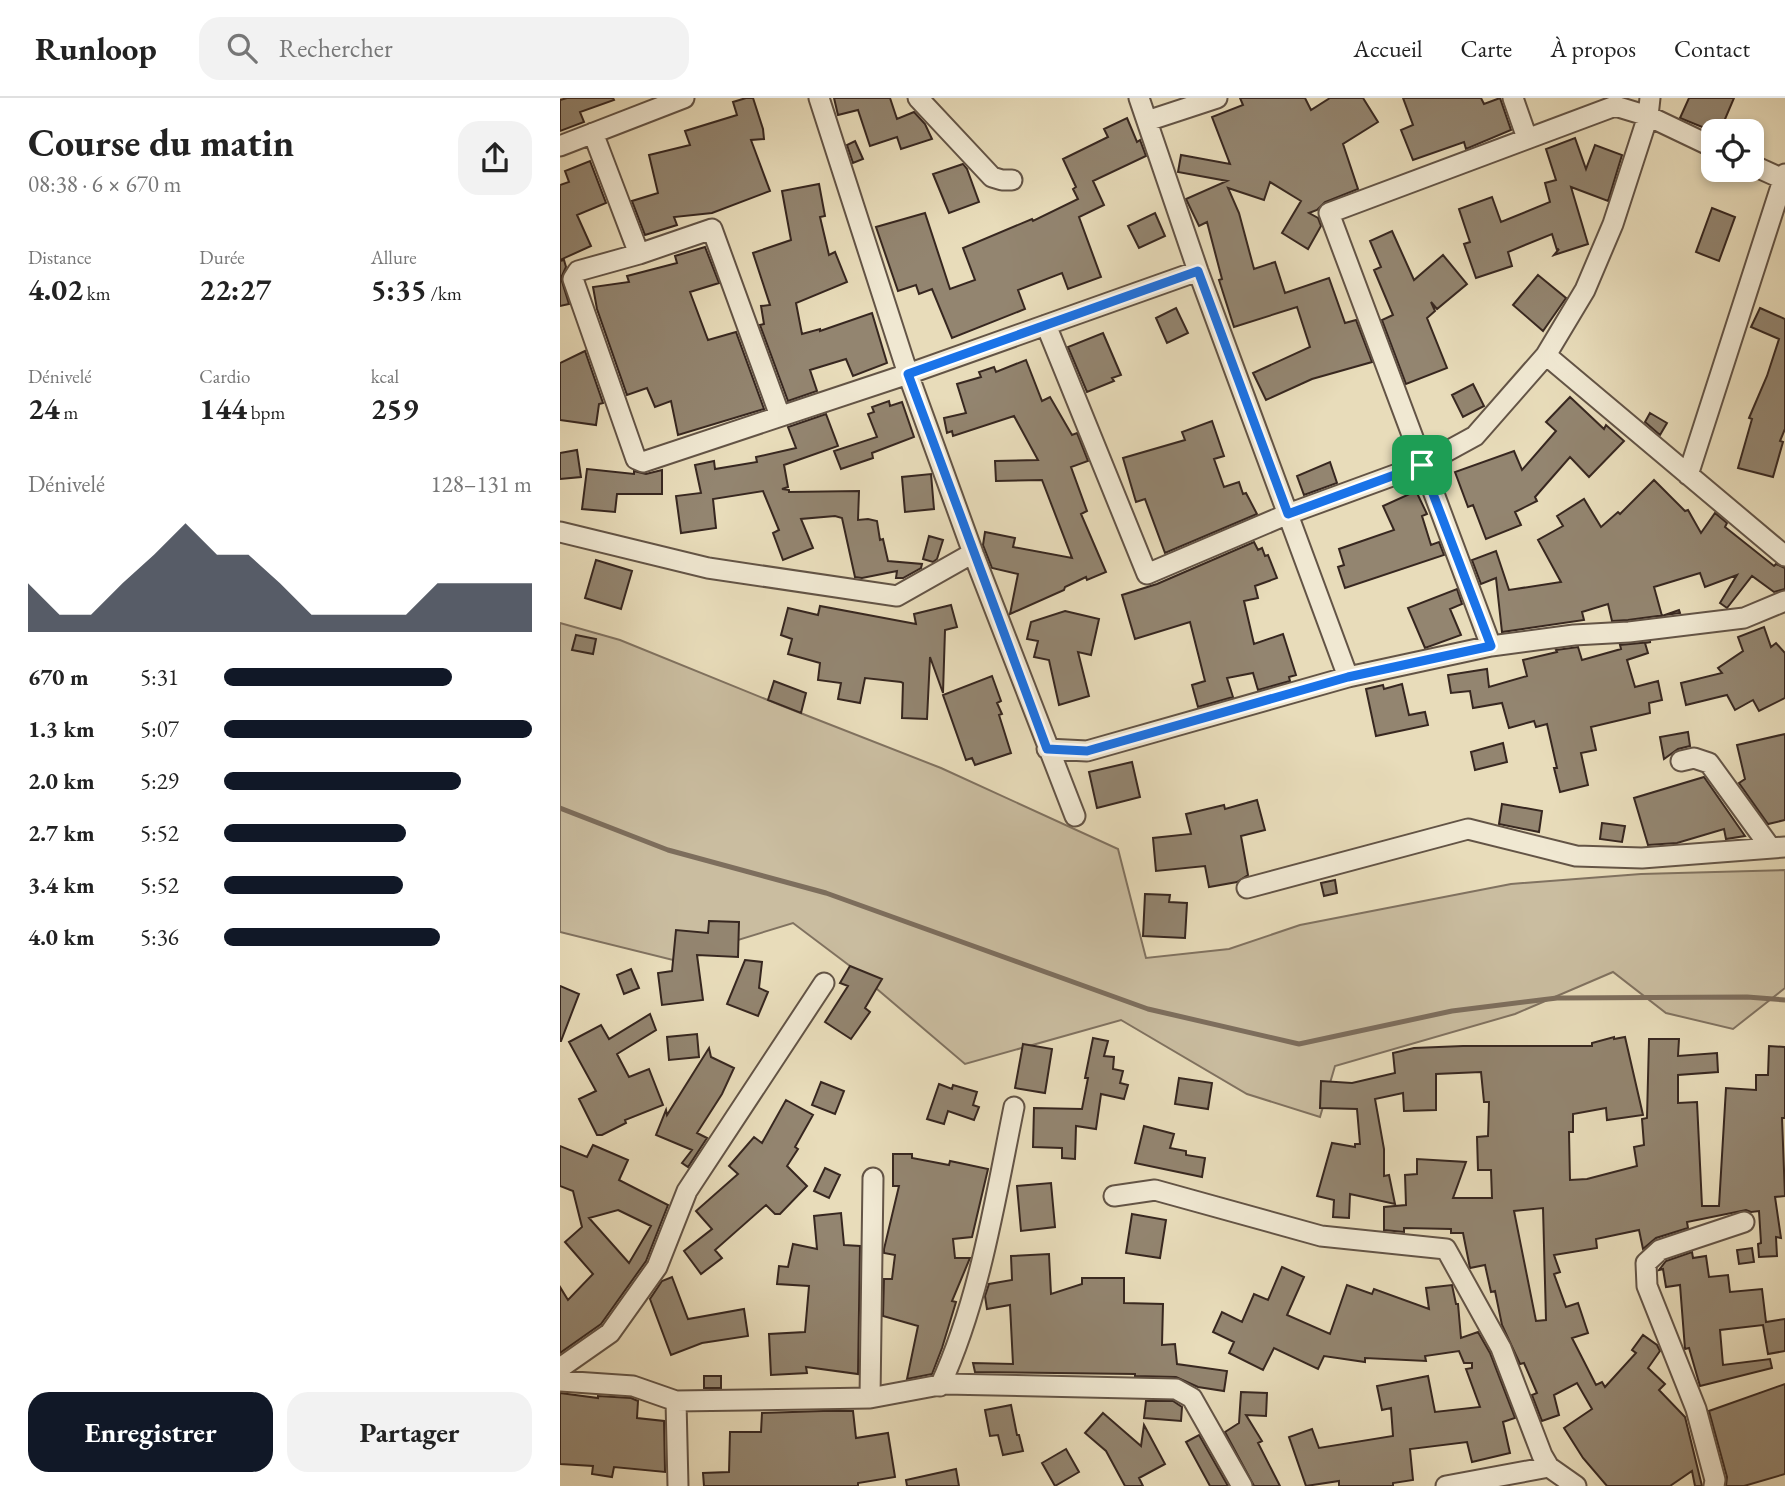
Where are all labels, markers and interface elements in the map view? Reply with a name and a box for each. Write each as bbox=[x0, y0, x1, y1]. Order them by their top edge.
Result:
search box bbox=[199, 17, 689, 80]
text: Runloop bbox=[35, 27, 157, 70]
icon: search bbox=[223, 29, 261, 67]
text: Rechercher bbox=[279, 31, 393, 65]
text: Accueil bbox=[1353, 33, 1423, 64]
text: Carte bbox=[1461, 33, 1512, 64]
text: À propos bbox=[1550, 33, 1636, 64]
text: Contact bbox=[1674, 33, 1750, 64]
text: Course du matin bbox=[28, 118, 294, 167]
map controls bbox=[1701, 119, 1764, 182]
button: locate bbox=[1701, 119, 1764, 182]
button: share bbox=[458, 121, 532, 195]
text: 08:38 · 6 × 670 m bbox=[28, 169, 181, 199]
text: Distance bbox=[28, 245, 91, 270]
text: Durée bbox=[199, 245, 245, 270]
text: Allure bbox=[371, 245, 417, 270]
text: 4.02 bbox=[28, 270, 83, 309]
text: 22:27 bbox=[199, 270, 271, 309]
text: 5:35 bbox=[371, 270, 427, 309]
text: km bbox=[83, 281, 111, 306]
text: /km bbox=[427, 281, 462, 306]
text: Dénivelé bbox=[28, 364, 92, 389]
text: Cardio bbox=[199, 364, 250, 389]
text: kcal bbox=[371, 364, 399, 389]
text: 24 bbox=[28, 389, 60, 428]
text: 144 bbox=[199, 389, 247, 428]
text: 259 bbox=[371, 389, 418, 428]
text: m bbox=[60, 400, 78, 425]
text: bpm bbox=[247, 400, 285, 425]
pin bbox=[1392, 435, 1452, 495]
icon: arrive bbox=[1403, 446, 1441, 484]
text: Dénivelé bbox=[28, 469, 105, 499]
text: 128–131 m bbox=[431, 469, 532, 499]
text: 670 m bbox=[28, 662, 89, 692]
text: 5:31 bbox=[140, 662, 179, 692]
text: 1.3 km bbox=[28, 714, 95, 744]
text: 5:07 bbox=[140, 714, 179, 744]
text: 2.0 km bbox=[28, 766, 95, 796]
text: 5:29 bbox=[140, 766, 179, 796]
text: 2.7 km bbox=[28, 818, 95, 848]
text: 5:52 bbox=[140, 818, 179, 848]
text: 3.4 km bbox=[28, 870, 95, 900]
text: 5:52 bbox=[140, 870, 179, 900]
text: 4.0 km bbox=[28, 922, 95, 952]
text: 5:36 bbox=[140, 922, 179, 952]
button: Enregistrer bbox=[28, 1392, 273, 1472]
button: Partager bbox=[287, 1392, 532, 1472]

